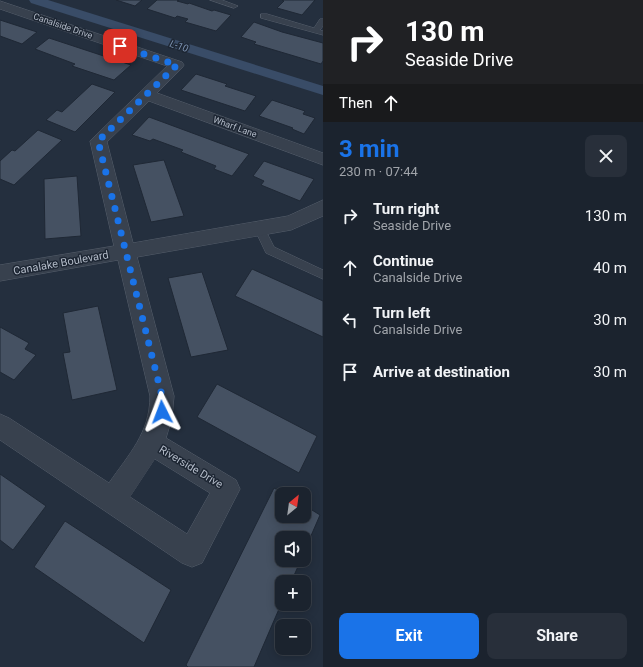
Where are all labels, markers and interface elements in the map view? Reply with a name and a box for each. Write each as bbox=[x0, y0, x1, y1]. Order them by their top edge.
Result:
street label: Canalside Drive bbox=[32, 11, 94, 41]
text: 130 m bbox=[405, 15, 484, 48]
icon: right bbox=[339, 16, 391, 68]
pin bbox=[103, 29, 137, 63]
icon: arrive bbox=[109, 35, 131, 57]
water label: L-10 bbox=[168, 38, 190, 54]
text: Seaside Drive bbox=[405, 49, 513, 70]
icon: ahead bbox=[380, 92, 402, 114]
text: Then bbox=[339, 94, 372, 112]
street label: Wharf Lane bbox=[212, 114, 258, 140]
text: 3 min bbox=[339, 135, 399, 163]
button: close bbox=[585, 135, 627, 177]
text: 230 m · 07:44 bbox=[339, 164, 418, 179]
text: Turn right bbox=[373, 200, 439, 218]
icon: right bbox=[339, 205, 361, 227]
text: 130 m bbox=[585, 207, 627, 225]
text: Seaside Drive bbox=[373, 218, 451, 233]
street label: Canalake Boulevard bbox=[12, 248, 110, 278]
text: Continue bbox=[373, 252, 434, 270]
icon: ahead bbox=[339, 257, 361, 279]
text: 40 m bbox=[593, 259, 627, 277]
text: Canalside Drive bbox=[373, 270, 462, 285]
text: Turn left bbox=[373, 304, 430, 322]
icon: left bbox=[339, 309, 361, 331]
text: 30 m bbox=[593, 311, 627, 329]
text: Canalside Drive bbox=[373, 322, 462, 337]
icon: arrive bbox=[339, 361, 361, 383]
text: Arrive at destination bbox=[373, 363, 510, 381]
text: 30 m bbox=[593, 363, 627, 381]
position arrow bbox=[141, 391, 183, 433]
street label: Riverside Drive bbox=[157, 443, 225, 491]
north arrow bbox=[275, 487, 311, 523]
map controls bbox=[275, 487, 311, 655]
button: sound bbox=[275, 531, 311, 567]
button: + bbox=[275, 575, 311, 611]
button: Exit bbox=[339, 613, 479, 659]
button: Share bbox=[487, 613, 627, 659]
button: − bbox=[275, 619, 311, 655]

